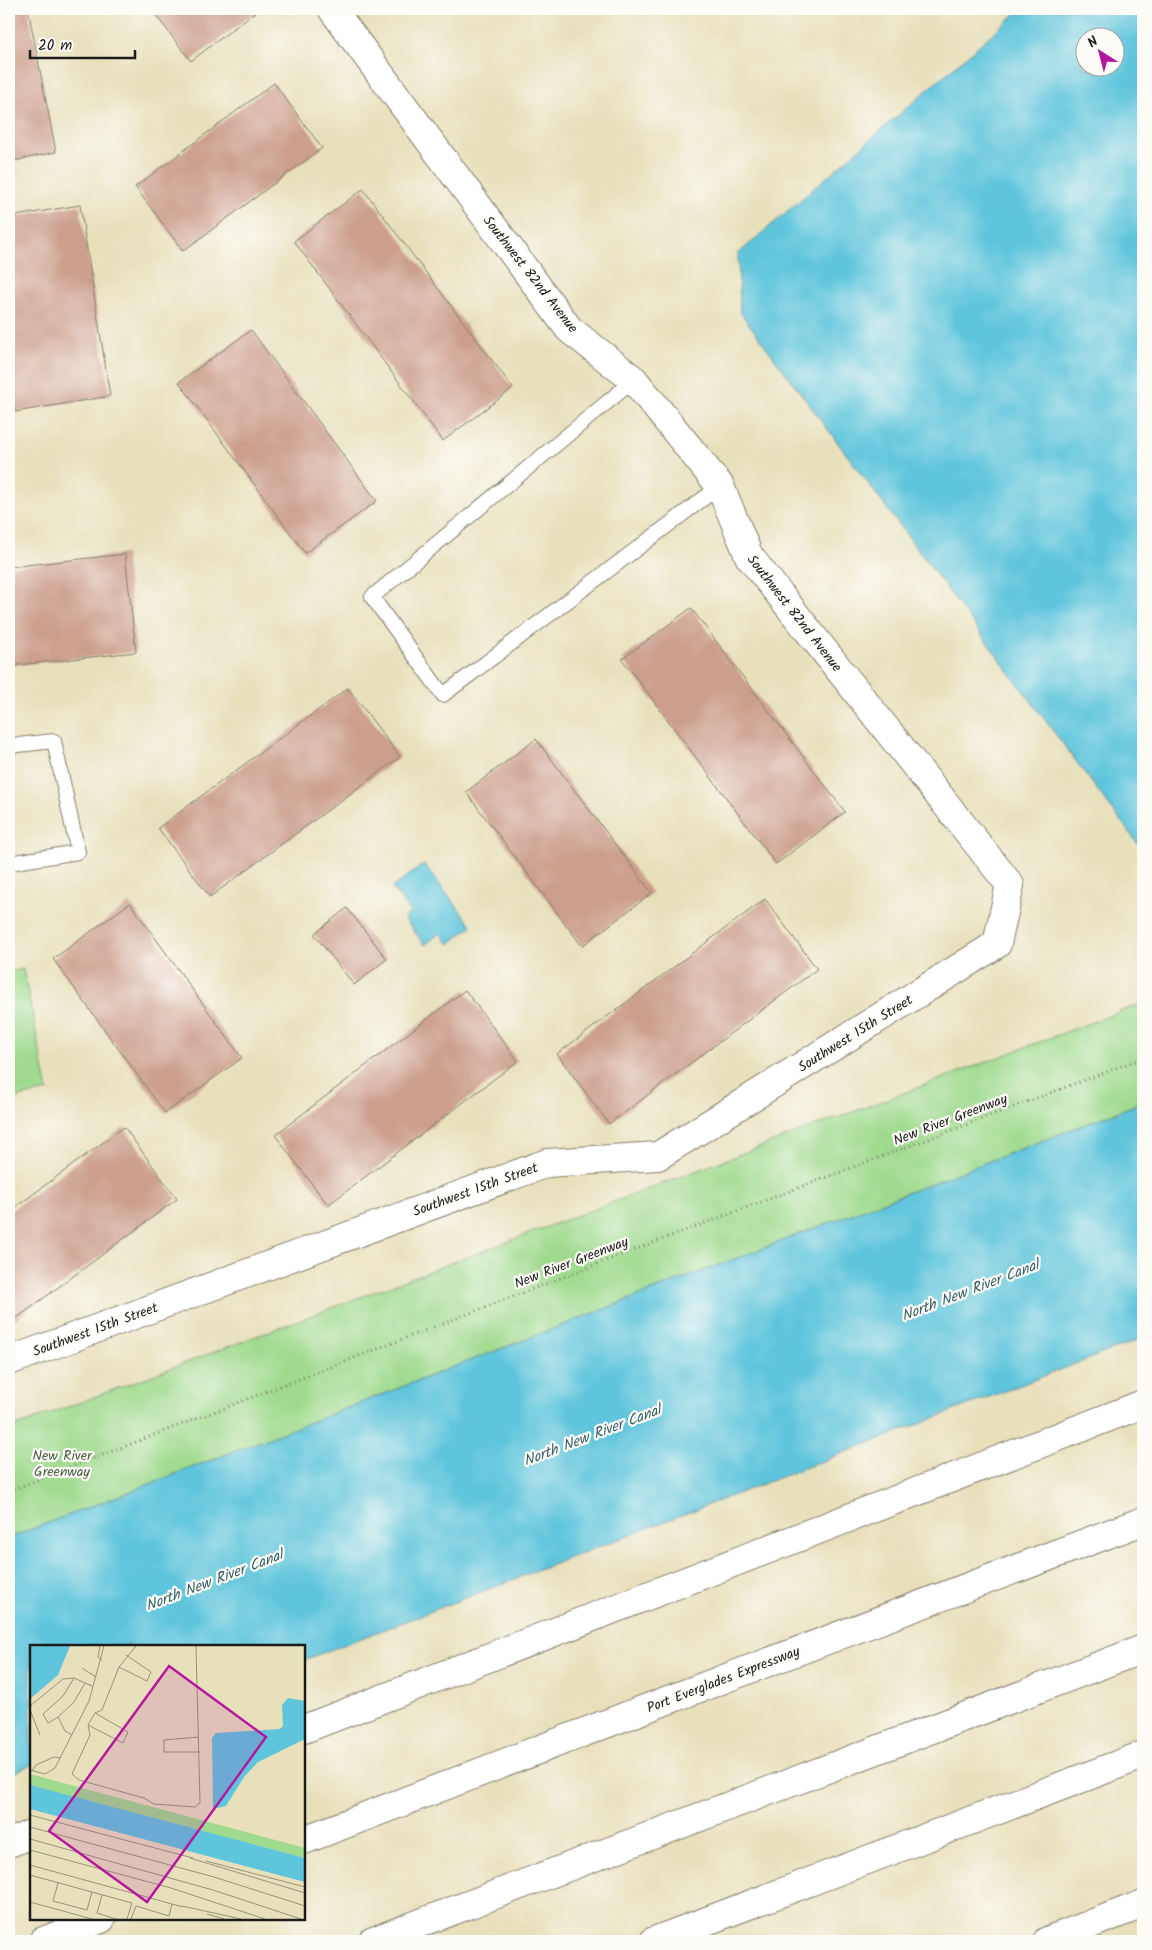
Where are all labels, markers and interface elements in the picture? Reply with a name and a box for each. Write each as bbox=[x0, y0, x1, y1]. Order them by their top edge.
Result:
scale bar bbox=[30, 28, 135, 60]
north arrow bbox=[1074, 28, 1124, 78]
text: N bbox=[1083, 31, 1103, 54]
text: 20 m bbox=[38, 34, 72, 58]
street label: Southwest 82nd Avenue bbox=[477, 211, 584, 339]
street label: Southwest 82nd Avenue bbox=[741, 550, 848, 678]
street label: Southwest 15th Street bbox=[794, 989, 918, 1078]
street label: New River Greenway bbox=[890, 1088, 1011, 1152]
street label: Southwest 15th Street bbox=[410, 1157, 542, 1223]
street label: New River Greenway bbox=[511, 1231, 632, 1295]
water label: North New River Canal bbox=[898, 1252, 1046, 1328]
street label: Southwest 15th Street bbox=[30, 1297, 162, 1363]
water label: North New River Canal bbox=[520, 1397, 668, 1473]
park label: New River Greenway bbox=[32, 1445, 93, 1483]
water label: North New River Canal bbox=[142, 1542, 290, 1618]
street label: Port Everglades Expressway bbox=[644, 1640, 804, 1719]
inset map bbox=[30, 1645, 305, 1920]

